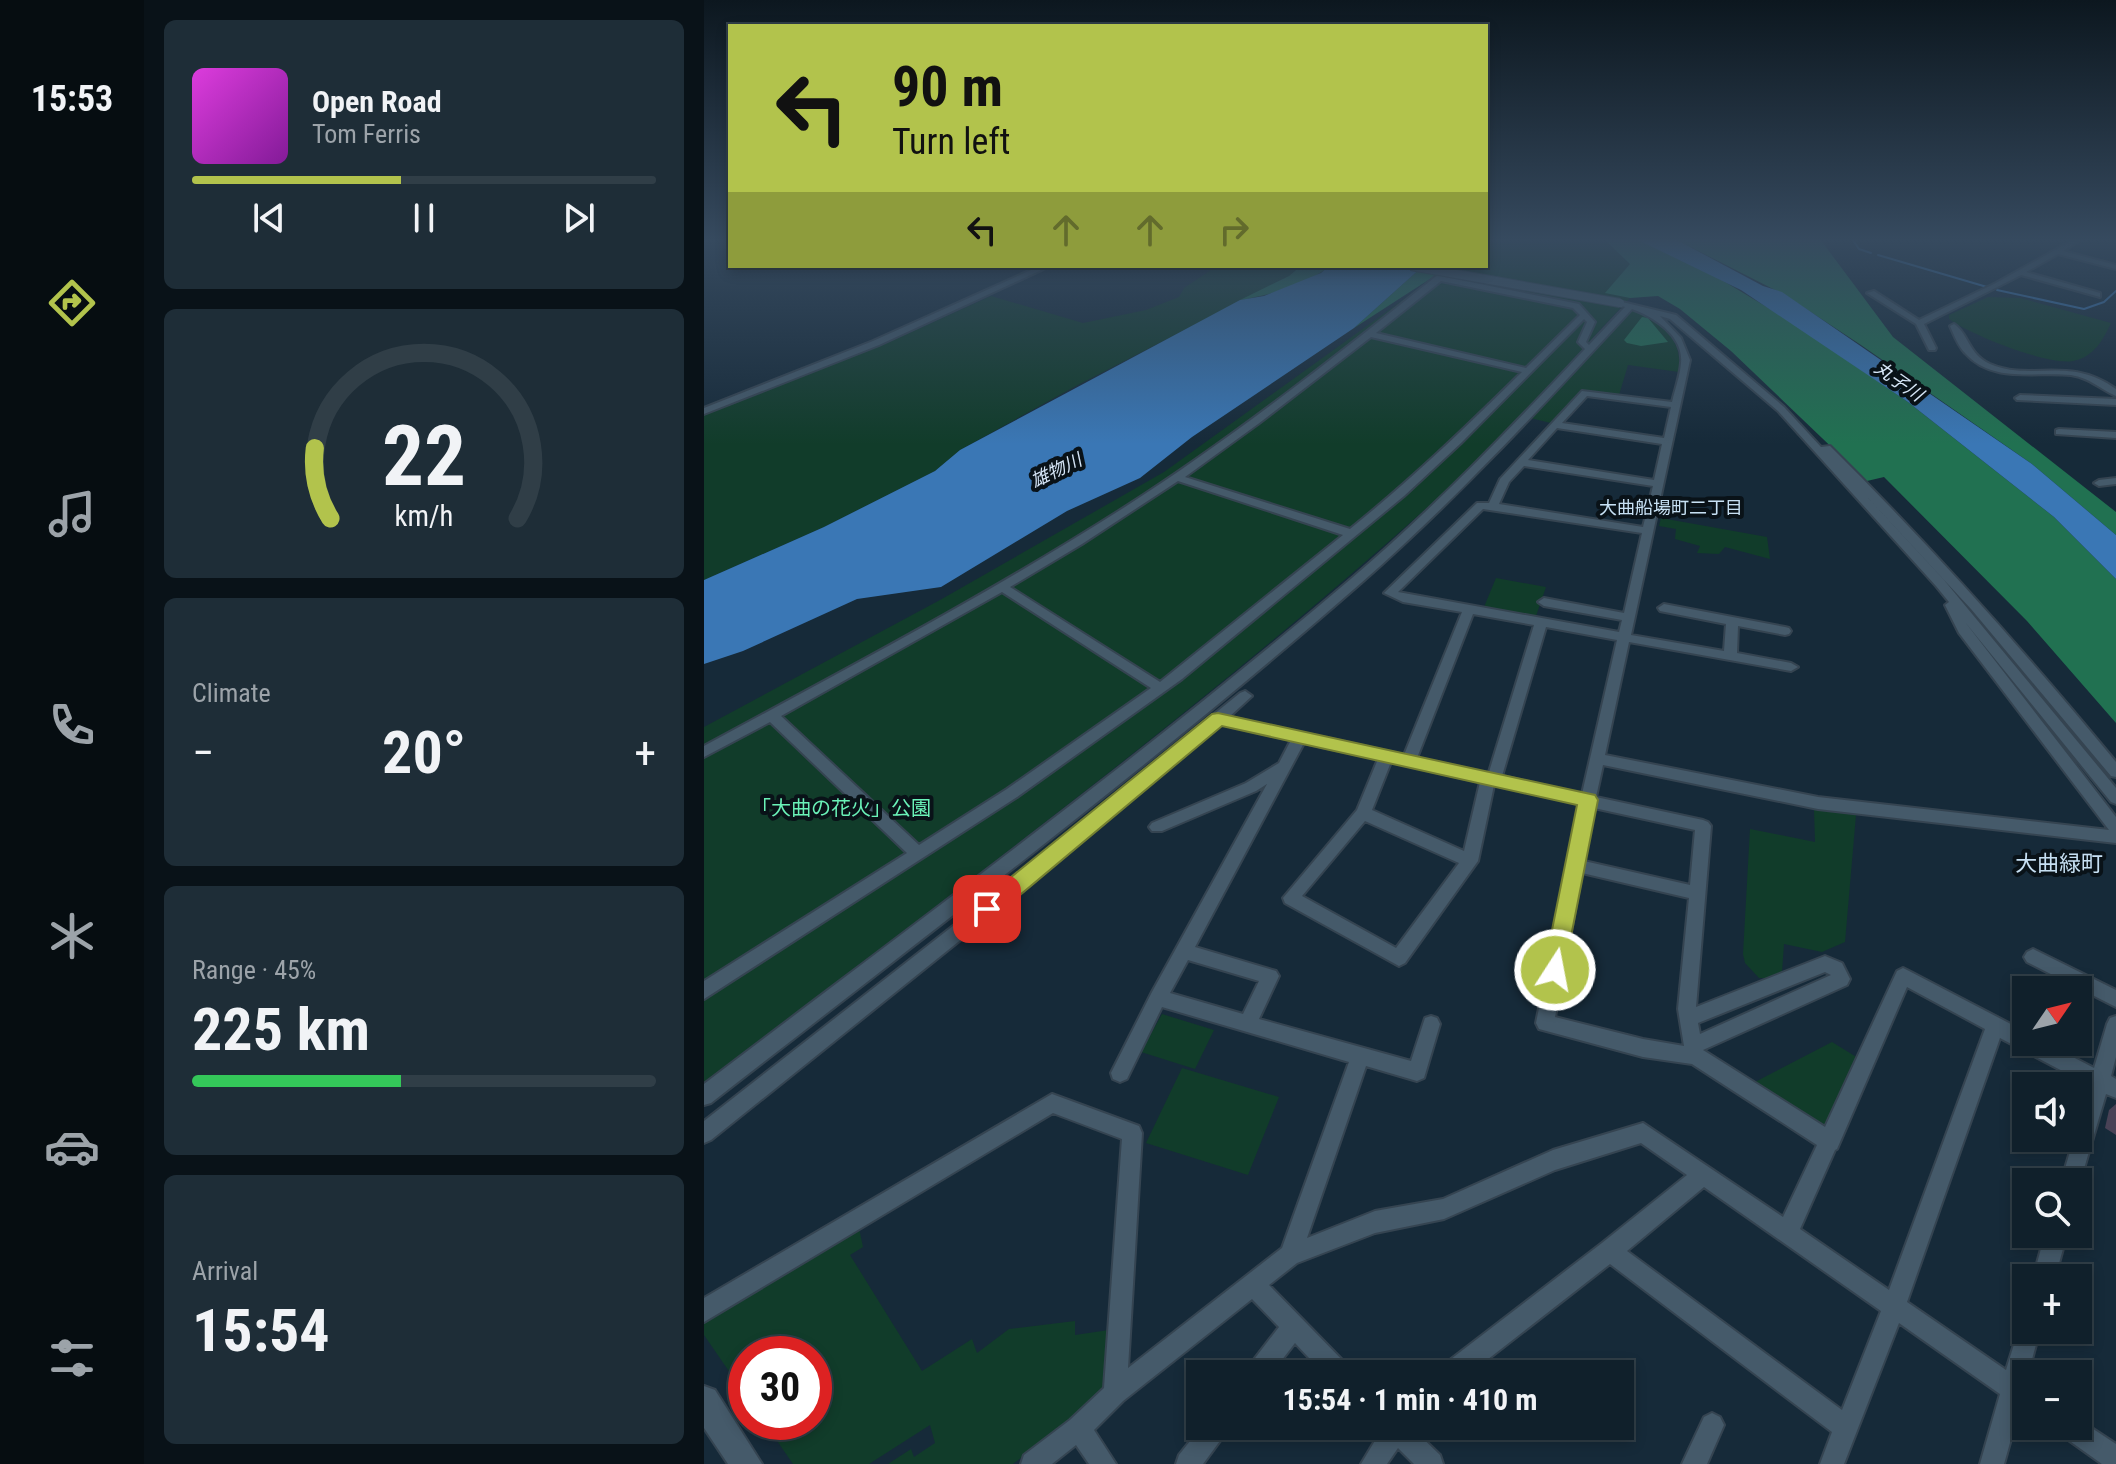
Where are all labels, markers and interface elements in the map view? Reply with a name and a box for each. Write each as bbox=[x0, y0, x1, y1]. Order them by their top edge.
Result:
text: 90 m bbox=[892, 54, 1003, 120]
icon: left bbox=[760, 56, 864, 160]
text: 15:53 bbox=[31, 78, 113, 120]
text: Open Road bbox=[312, 84, 442, 119]
text: Tom Ferris bbox=[312, 119, 421, 149]
text: Turn left bbox=[892, 121, 1010, 163]
icon: previous bbox=[247, 196, 291, 240]
icon: pause bbox=[402, 196, 446, 240]
icon: next bbox=[557, 196, 601, 240]
icon: left bbox=[960, 208, 1004, 252]
icon: ahead bbox=[1044, 208, 1088, 252]
icon: ahead bbox=[1128, 208, 1172, 252]
icon: right bbox=[1212, 208, 1256, 252]
icon: directions bbox=[44, 275, 100, 331]
water label: 丸子川 bbox=[1871, 357, 1929, 406]
text: 22 bbox=[382, 408, 466, 505]
water label: 雄物川 bbox=[1027, 448, 1087, 491]
icon: music bbox=[44, 486, 100, 542]
district label: 大曲船場町二丁目 bbox=[1599, 497, 1743, 518]
text: km/h bbox=[395, 499, 453, 533]
text: Climate bbox=[192, 678, 271, 708]
icon: phone bbox=[44, 697, 100, 753]
text: 20° bbox=[382, 717, 466, 788]
text: − bbox=[192, 727, 214, 779]
text: + bbox=[634, 727, 656, 779]
park label: 「大曲の花火」公園 bbox=[751, 796, 931, 820]
district label: 大曲緑町 bbox=[2015, 851, 2103, 876]
pin bbox=[953, 875, 1021, 943]
icon: arrive bbox=[965, 887, 1009, 931]
icon: climate bbox=[44, 908, 100, 964]
position arrow bbox=[1513, 928, 1597, 1012]
text: Range · 45% bbox=[192, 955, 316, 985]
north arrow bbox=[2012, 976, 2092, 1056]
map controls bbox=[2012, 976, 2092, 1440]
text: 225 km bbox=[192, 994, 370, 1065]
button: sound bbox=[2012, 1072, 2092, 1152]
icon: car bbox=[44, 1119, 100, 1175]
button: search bbox=[2012, 1168, 2092, 1248]
text: Arrival bbox=[192, 1256, 258, 1286]
button: + bbox=[2012, 1264, 2092, 1344]
text: 15:54 bbox=[192, 1295, 330, 1366]
icon: filters bbox=[44, 1330, 100, 1386]
speed limit sign: 30 bbox=[728, 1336, 832, 1440]
button: − bbox=[2012, 1360, 2092, 1440]
text: 15:54 · 1 min · 410 m bbox=[1283, 1382, 1537, 1417]

